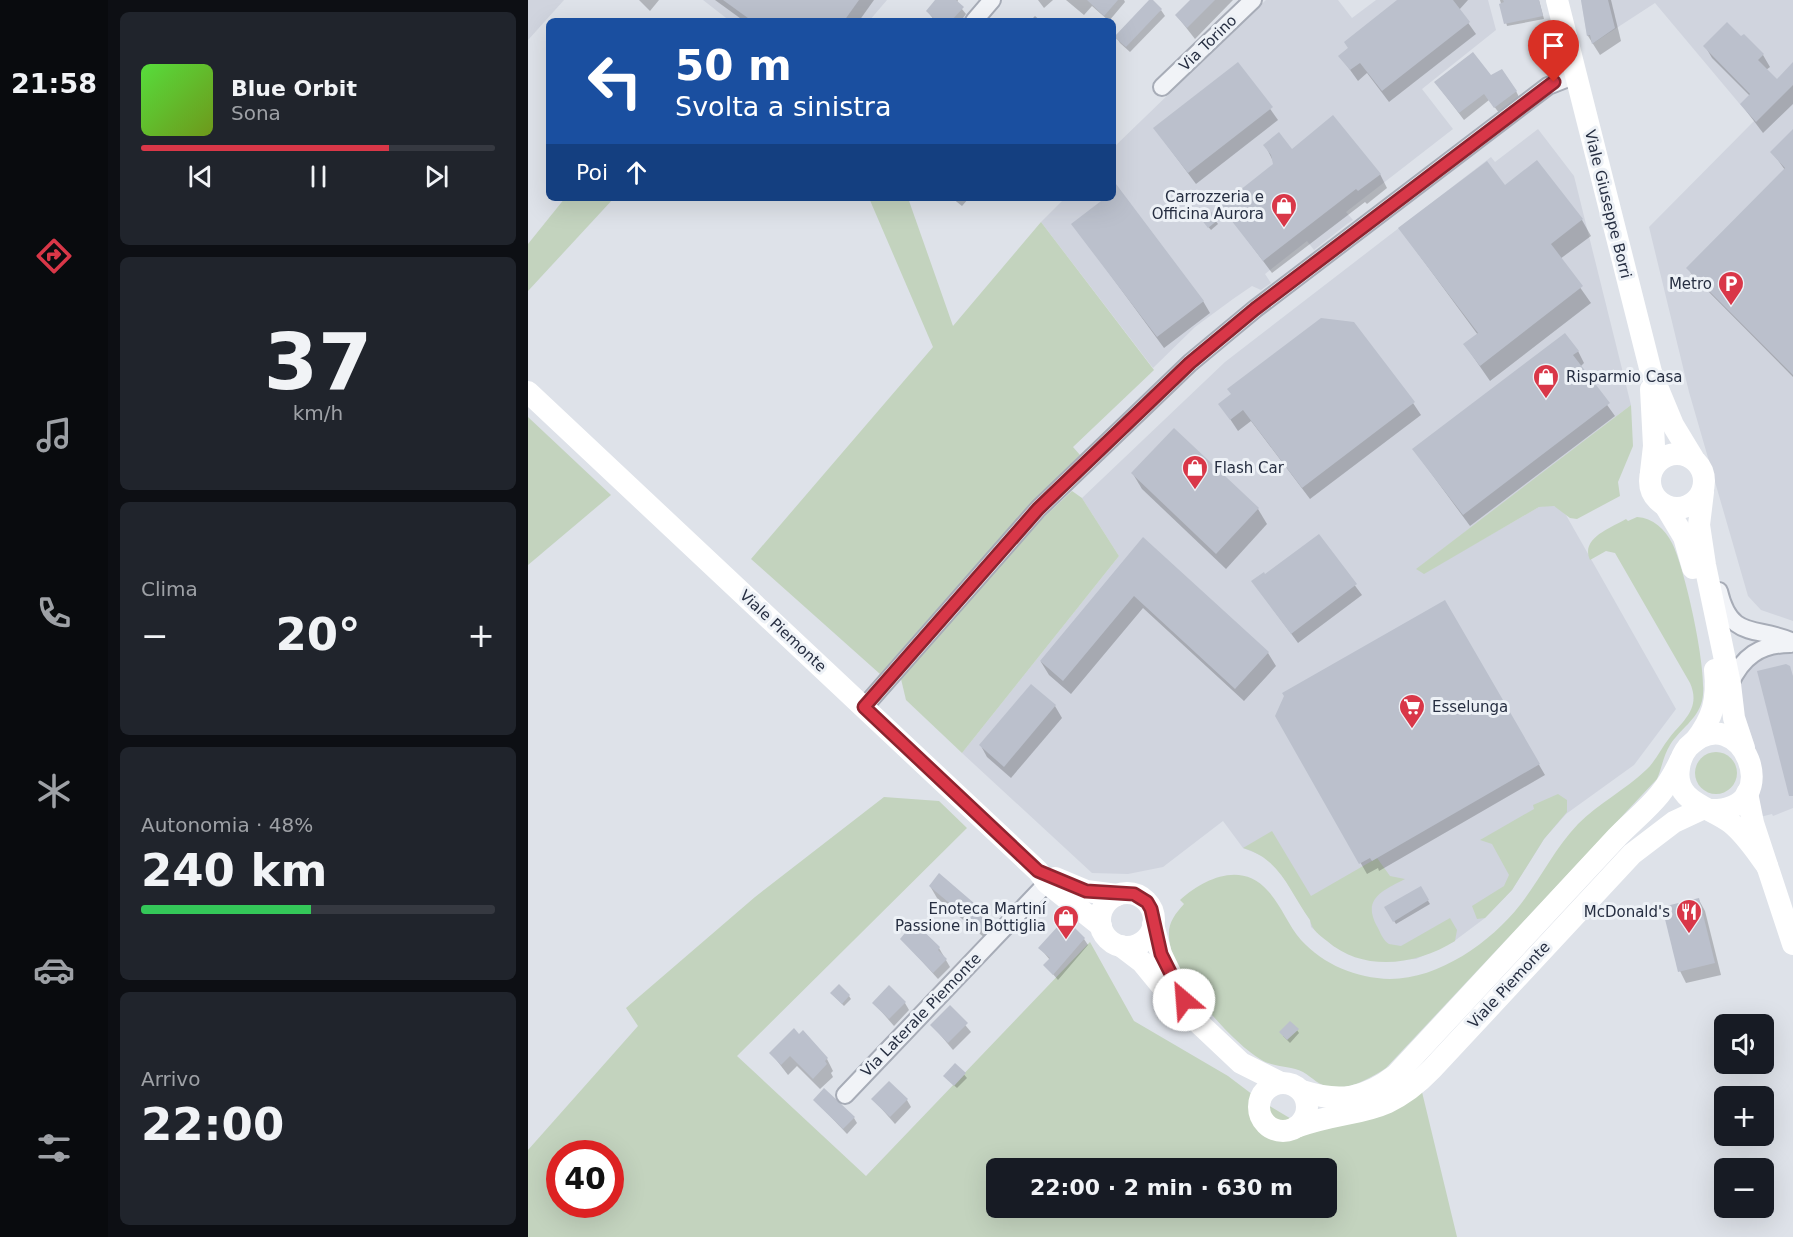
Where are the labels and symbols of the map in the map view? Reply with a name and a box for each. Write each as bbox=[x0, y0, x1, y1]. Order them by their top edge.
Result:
street label: Via Torino bbox=[1176, 11, 1240, 75]
pin bbox=[1528, 20, 1579, 82]
street label: Viale Giuseppe Borri bbox=[1581, 128, 1635, 280]
place label: Carrozzeria e Officina Aurora bbox=[1152, 188, 1264, 223]
shop icon: Carrozzeria e Officina Aurora bbox=[1269, 191, 1299, 229]
parking icon: Metro bbox=[1716, 269, 1746, 307]
place label: Metro bbox=[1669, 275, 1712, 293]
shop icon: Risparmio Casa bbox=[1531, 362, 1561, 400]
place label: Risparmio Casa bbox=[1566, 368, 1682, 386]
shop icon: Flash Car bbox=[1180, 453, 1210, 491]
place label: Flash Car bbox=[1214, 459, 1285, 477]
street label: Viale Piemonte bbox=[736, 586, 830, 676]
supermarket icon: Esselunga bbox=[1397, 692, 1427, 730]
place label: Esselunga bbox=[1432, 698, 1508, 716]
restaurant icon: McDonald's bbox=[1674, 897, 1704, 935]
place label: Enoteca Martiní Passione in Bottiglia bbox=[895, 900, 1047, 935]
shop icon: Enoteca Martiní Passione in Bottiglia bbox=[1051, 903, 1081, 941]
place label: McDonald's bbox=[1584, 903, 1670, 921]
street label: Viale Piemonte bbox=[1464, 938, 1554, 1032]
street label: Via Laterale Piemonte bbox=[857, 949, 985, 1081]
position arrow bbox=[1152, 968, 1216, 1032]
speed limit sign: 40 bbox=[546, 1140, 624, 1218]

